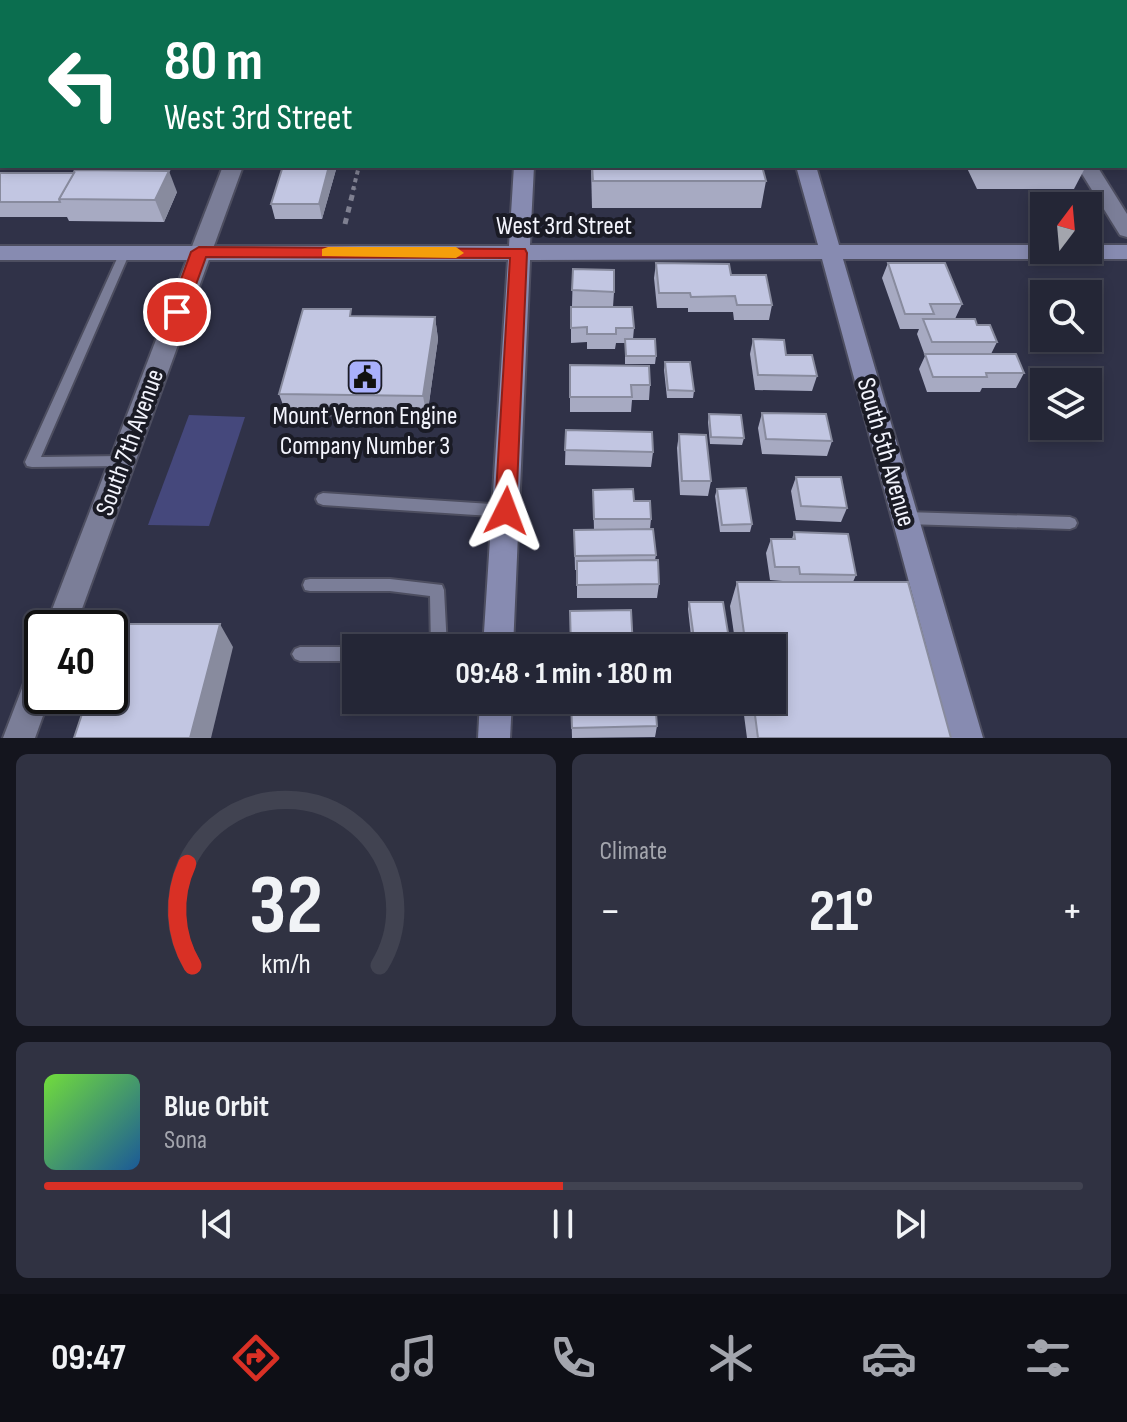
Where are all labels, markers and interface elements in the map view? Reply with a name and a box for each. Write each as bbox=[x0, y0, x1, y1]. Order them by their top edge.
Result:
text: 80 m bbox=[164, 29, 263, 96]
icon: left bbox=[32, 32, 136, 136]
text: West 3rd Street bbox=[164, 97, 352, 140]
north arrow bbox=[1030, 192, 1102, 264]
map controls bbox=[1030, 192, 1102, 440]
street label: West 3rd Street bbox=[496, 211, 632, 242]
pin bbox=[143, 278, 211, 346]
button: search bbox=[1030, 280, 1102, 352]
icon: arrive bbox=[155, 290, 199, 334]
public building icon: Mount Vernon Engine Company Number 3 bbox=[346, 358, 384, 396]
street label: South 7th Avenue bbox=[90, 365, 171, 520]
button: layers bbox=[1030, 368, 1102, 440]
street label: South 5th Avenue bbox=[850, 375, 922, 530]
place label: Mount Vernon Engine Company Number 3 bbox=[272, 401, 458, 462]
position arrow bbox=[464, 469, 548, 553]
speed limit sign: 40 bbox=[24, 610, 128, 714]
text: 09:48 · 1 min · 180 m bbox=[456, 656, 672, 692]
text: Climate bbox=[600, 836, 667, 867]
text: 32 bbox=[249, 857, 323, 957]
text: 21° bbox=[809, 876, 874, 948]
text: − bbox=[600, 885, 621, 938]
text: + bbox=[1061, 885, 1083, 938]
text: km/h bbox=[261, 947, 310, 982]
text: Blue Orbit bbox=[164, 1089, 269, 1125]
text: Sona bbox=[164, 1125, 207, 1156]
icon: previous bbox=[195, 1202, 239, 1246]
icon: pause bbox=[541, 1202, 585, 1246]
icon: next bbox=[888, 1202, 932, 1246]
icon: directions bbox=[228, 1330, 284, 1386]
icon: music bbox=[386, 1330, 442, 1386]
icon: phone bbox=[545, 1330, 601, 1386]
icon: climate bbox=[703, 1330, 759, 1386]
icon: car bbox=[861, 1330, 917, 1386]
icon: filters bbox=[1020, 1330, 1076, 1386]
text: 09:47 bbox=[51, 1337, 125, 1380]

